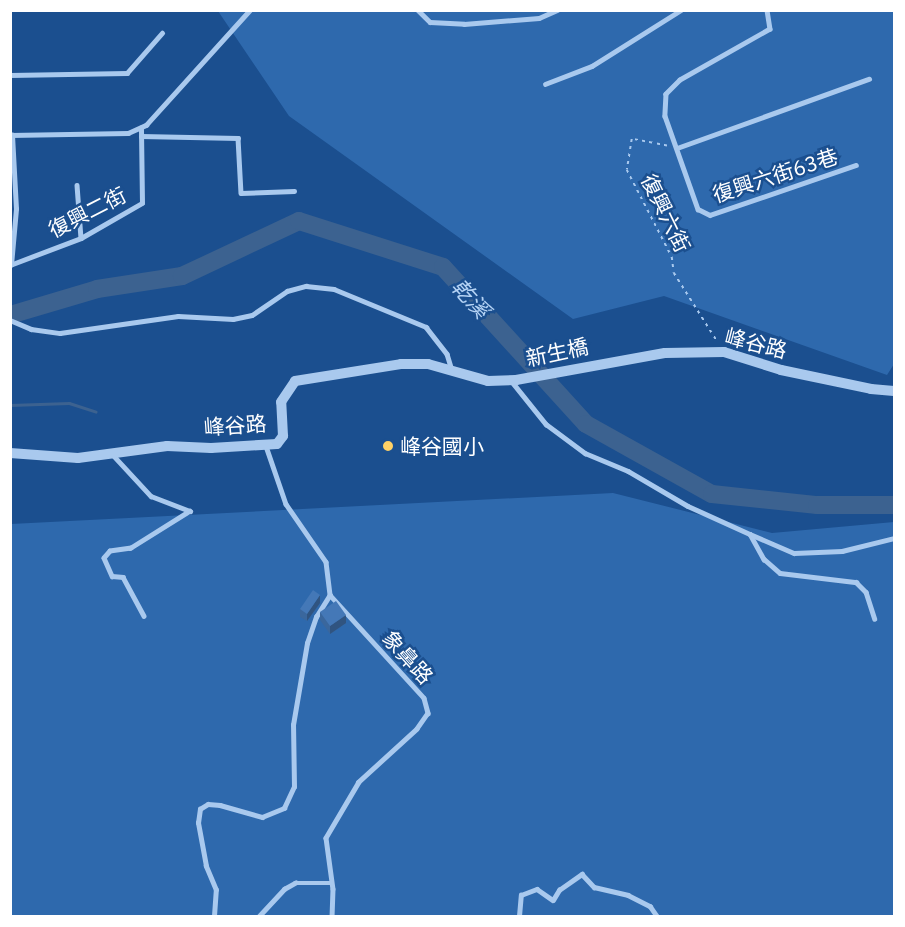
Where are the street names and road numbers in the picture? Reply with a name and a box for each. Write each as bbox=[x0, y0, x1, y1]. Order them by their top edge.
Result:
street label: 復興六街63巷 bbox=[709, 143, 841, 207]
street label: 復興六街 bbox=[636, 170, 696, 256]
street label: 復興二街 bbox=[44, 182, 130, 242]
street label: 峰谷路 bbox=[722, 323, 790, 363]
street label: 新生橋 bbox=[524, 333, 590, 371]
street label: 峰谷路 bbox=[203, 410, 267, 440]
street label: 象鼻路 bbox=[378, 625, 438, 689]

